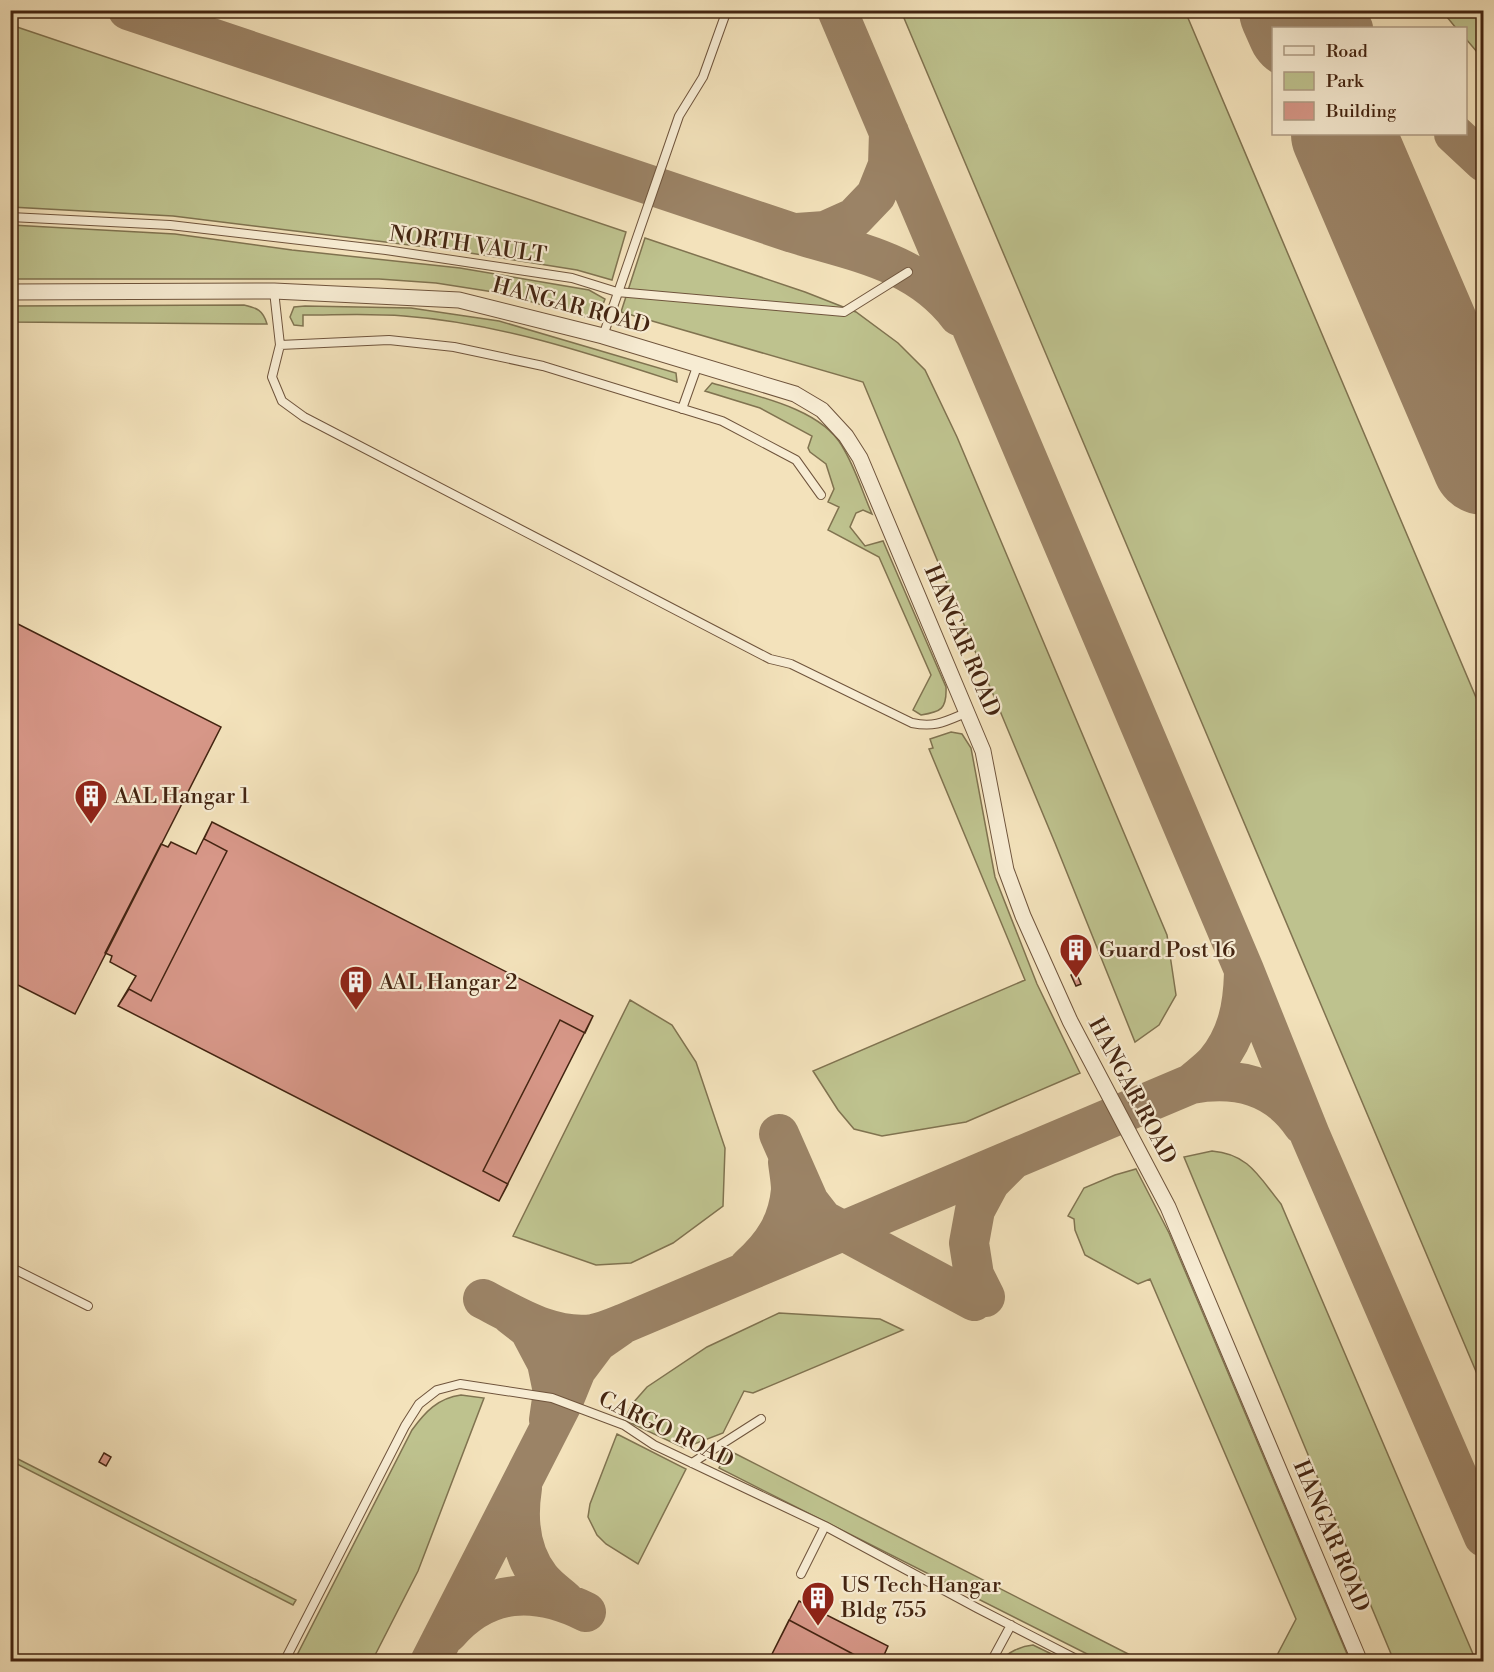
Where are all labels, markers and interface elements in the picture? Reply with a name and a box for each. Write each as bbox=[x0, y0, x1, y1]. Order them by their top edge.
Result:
legend bbox=[1272, 27, 1467, 135]
text: Road bbox=[1326, 40, 1369, 63]
text: Park bbox=[1326, 70, 1365, 93]
text: Building bbox=[1325, 100, 1397, 123]
street label: NORTH VAULT bbox=[388, 221, 548, 269]
street label: HANGAR ROAD bbox=[489, 272, 653, 340]
street label: HANGAR ROAD bbox=[918, 561, 1006, 721]
building icon: AAL Hangar 1 bbox=[73, 778, 109, 825]
place label: AAL Hangar 1 bbox=[113, 783, 250, 810]
building icon: Guard Post 16 bbox=[1058, 932, 1094, 979]
place label: Guard Post 16 bbox=[1099, 937, 1235, 964]
building icon: AAL Hangar 2 bbox=[338, 964, 374, 1011]
place label: AAL Hangar 2 bbox=[378, 969, 518, 996]
street label: HANGAR ROAD bbox=[1082, 1013, 1182, 1169]
street label: CARGO ROAD bbox=[594, 1386, 738, 1474]
street label: HANGAR ROAD bbox=[1287, 1456, 1375, 1616]
place label: US Tech Hangar Bldg 755 bbox=[840, 1572, 1001, 1624]
building icon: US Tech Hangar Bldg 755 bbox=[800, 1580, 836, 1627]

